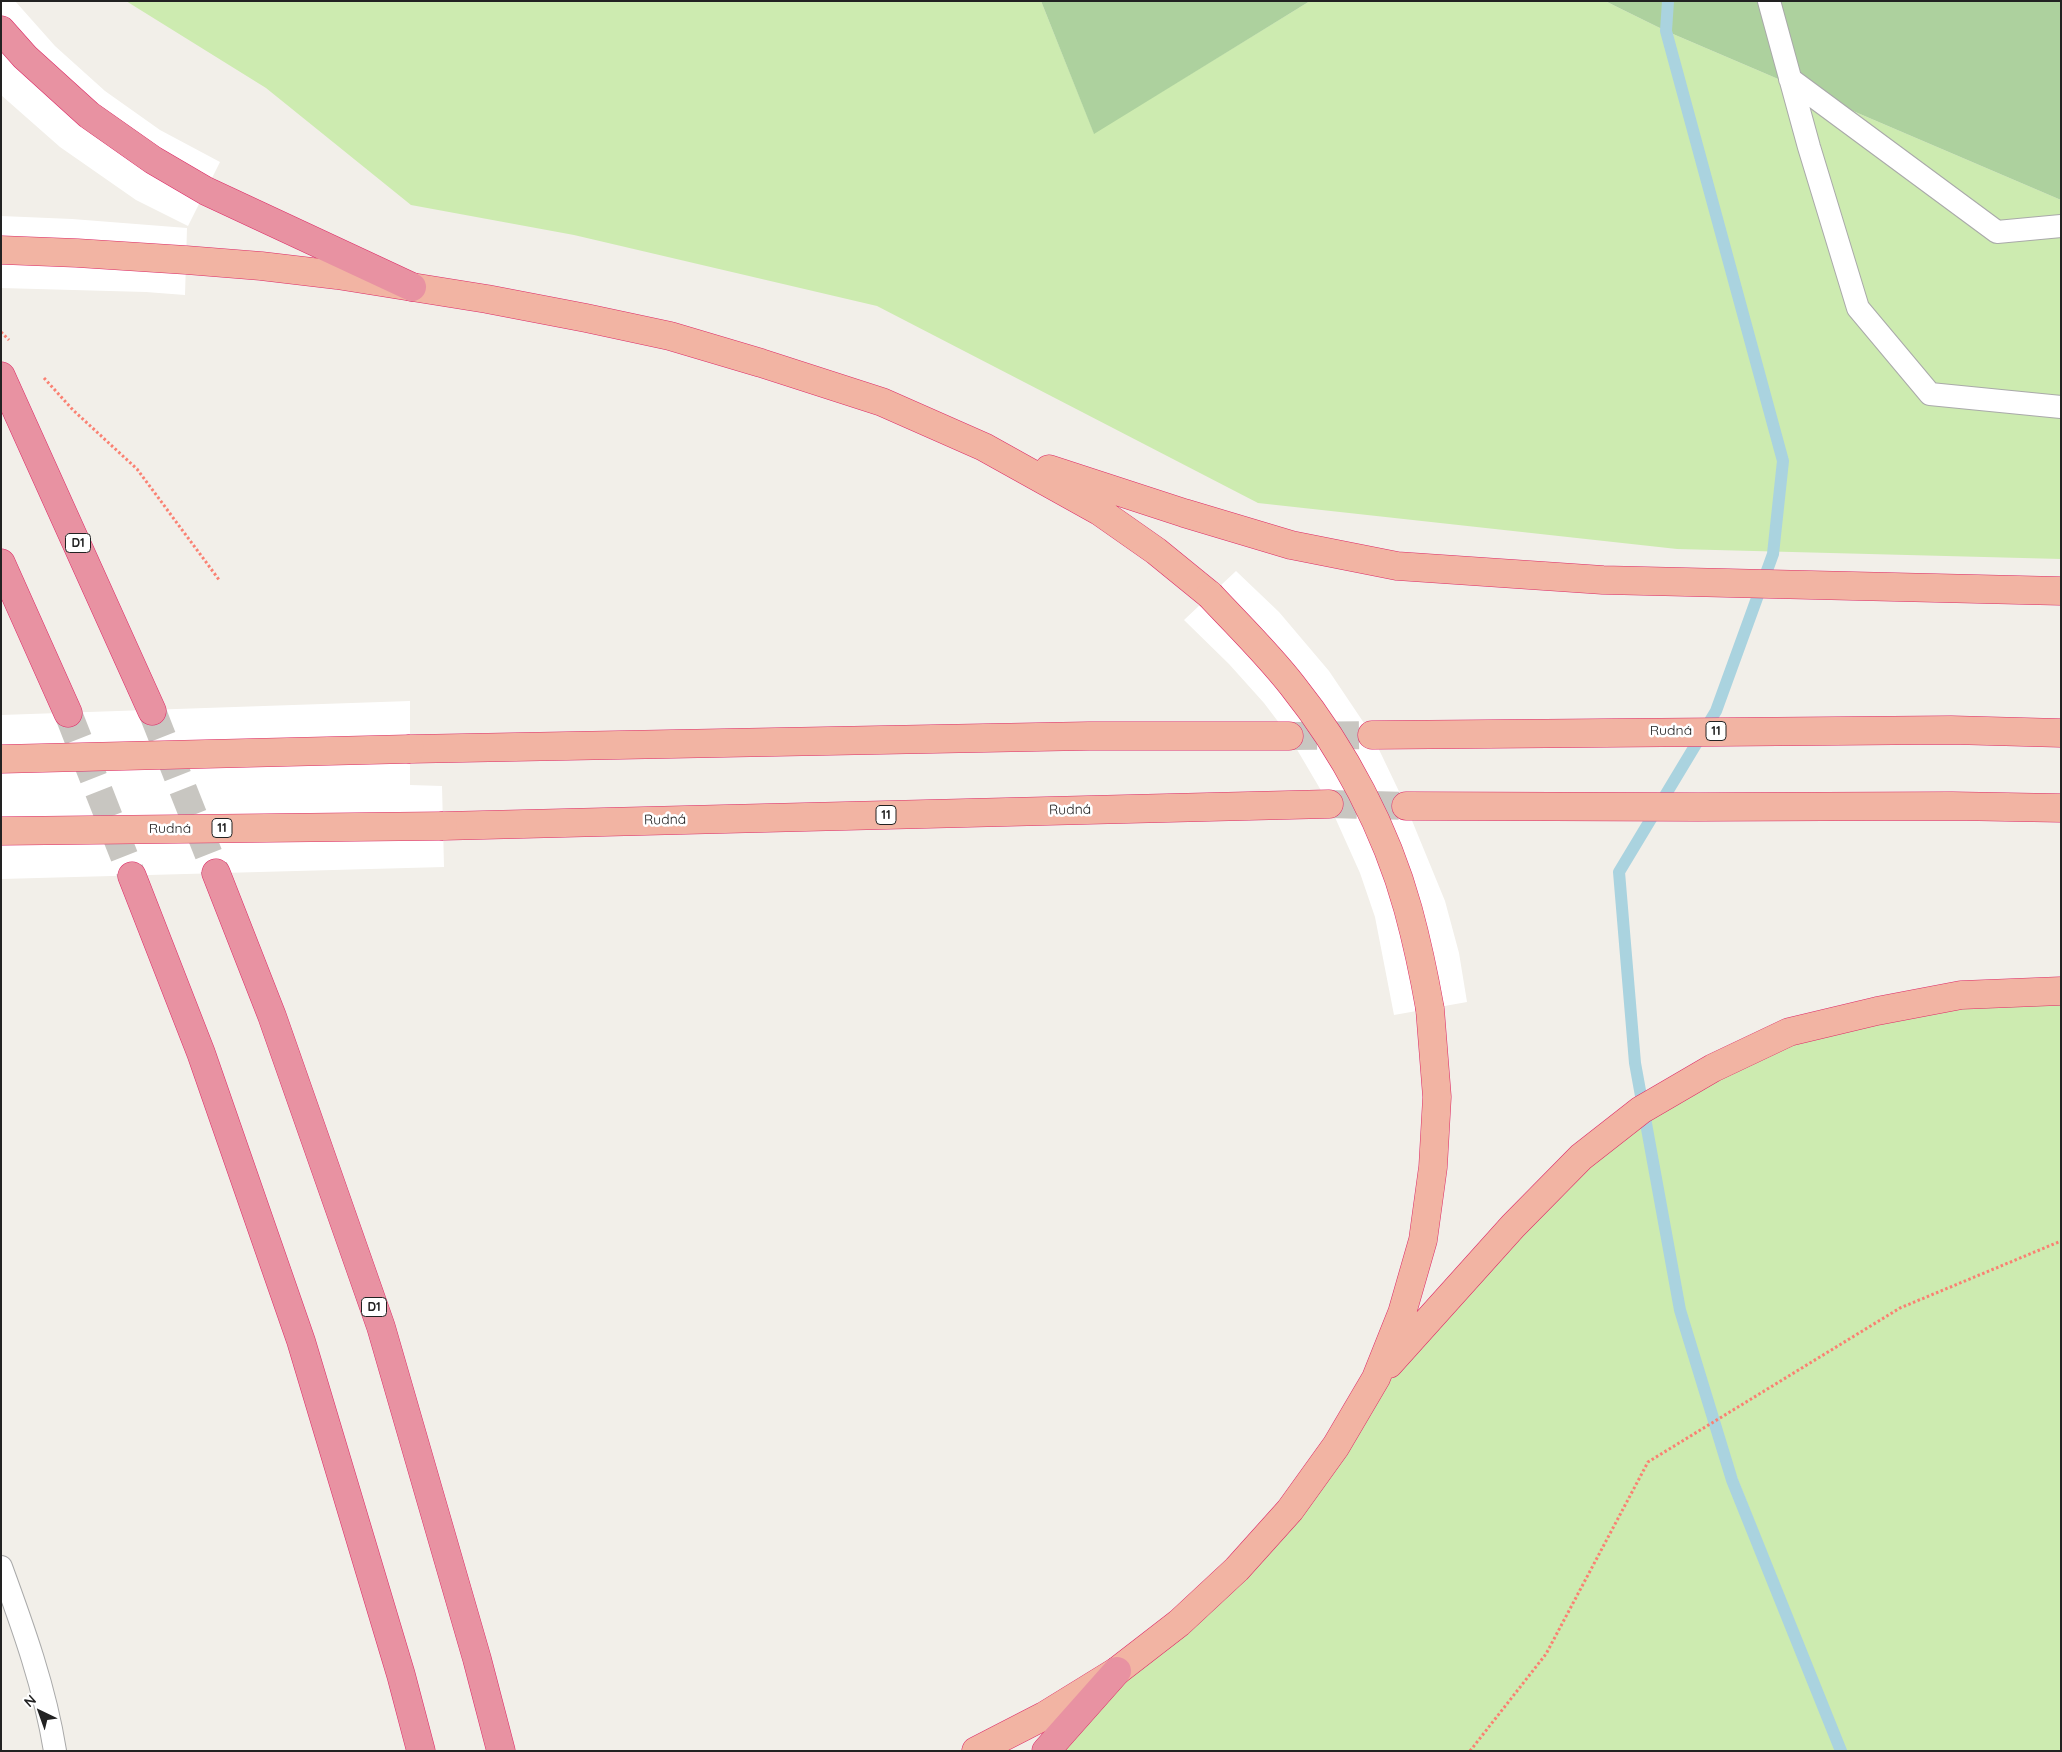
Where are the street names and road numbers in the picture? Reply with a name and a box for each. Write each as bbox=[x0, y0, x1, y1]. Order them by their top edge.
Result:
road number: D1 bbox=[66, 534, 90, 552]
road number: 11 bbox=[1706, 721, 1726, 740]
street label: Rudná bbox=[1650, 723, 1692, 739]
street label: Rudná bbox=[1049, 801, 1091, 819]
road number: 11 bbox=[876, 806, 896, 824]
street label: Rudná bbox=[644, 811, 686, 829]
road number: 11 bbox=[212, 818, 232, 838]
street label: Rudná bbox=[149, 821, 191, 837]
road number: D1 bbox=[362, 1298, 386, 1316]

